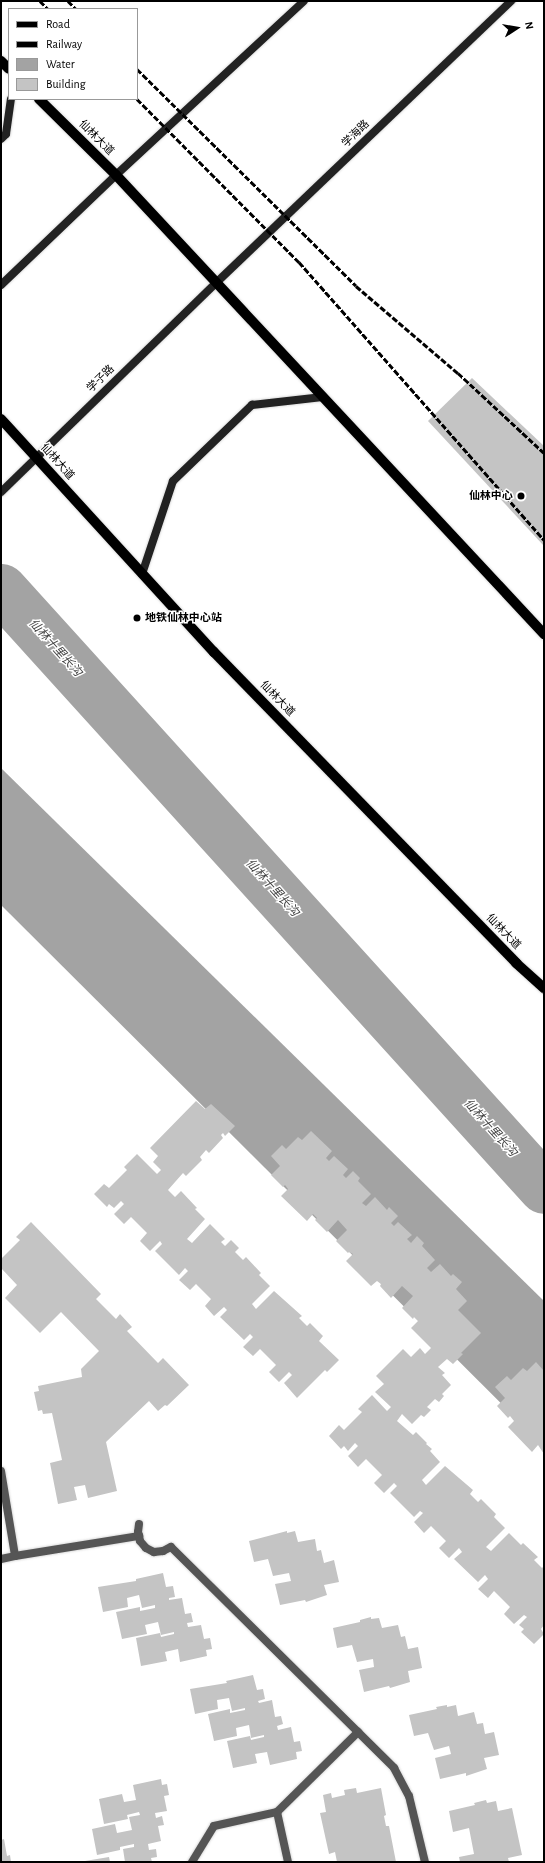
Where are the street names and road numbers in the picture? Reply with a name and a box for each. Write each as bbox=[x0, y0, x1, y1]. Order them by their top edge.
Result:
street label: 仙林大道 bbox=[76, 118, 116, 158]
street label: 学海路 bbox=[340, 118, 372, 150]
street label: 学子路 bbox=[85, 363, 117, 395]
street label: 仙林大道 bbox=[37, 441, 77, 483]
street label: 仙林大道 bbox=[257, 679, 297, 719]
street label: 仙林大道 bbox=[483, 912, 523, 952]

